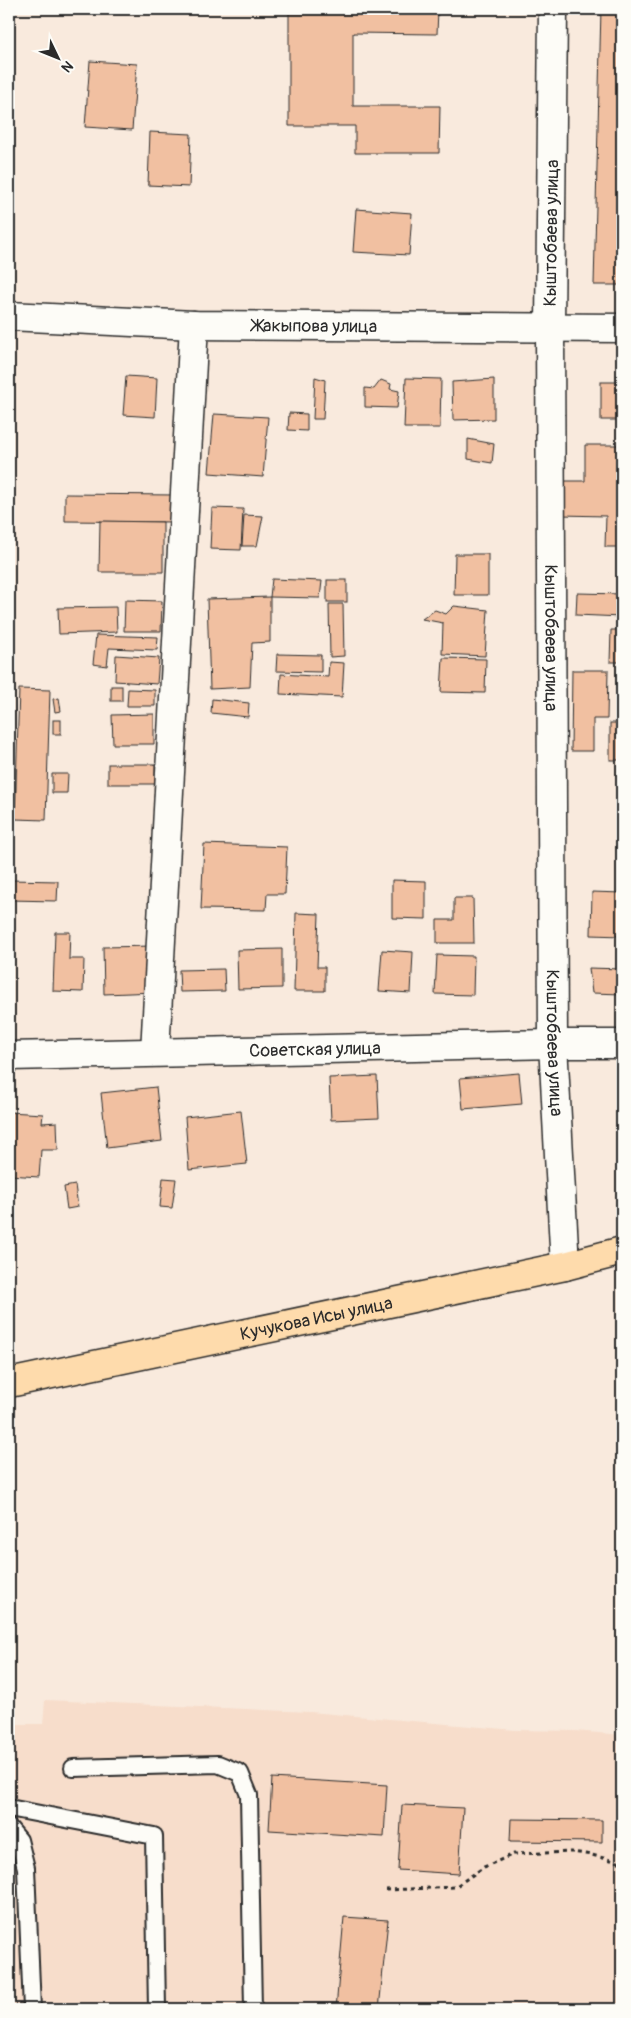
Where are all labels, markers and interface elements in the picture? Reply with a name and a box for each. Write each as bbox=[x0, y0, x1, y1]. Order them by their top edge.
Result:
north arrow bbox=[32, 32, 82, 82]
text: N bbox=[58, 57, 77, 76]
street label: Кыштобаева улица bbox=[539, 159, 564, 307]
street label: Жакыпова улица bbox=[249, 314, 377, 338]
street label: Кыштобаева улица bbox=[539, 564, 563, 712]
street label: Кыштобаева улица bbox=[541, 969, 568, 1117]
street label: Советская улица bbox=[249, 1037, 381, 1063]
street label: Кучукова Исы улица bbox=[238, 1292, 395, 1346]

